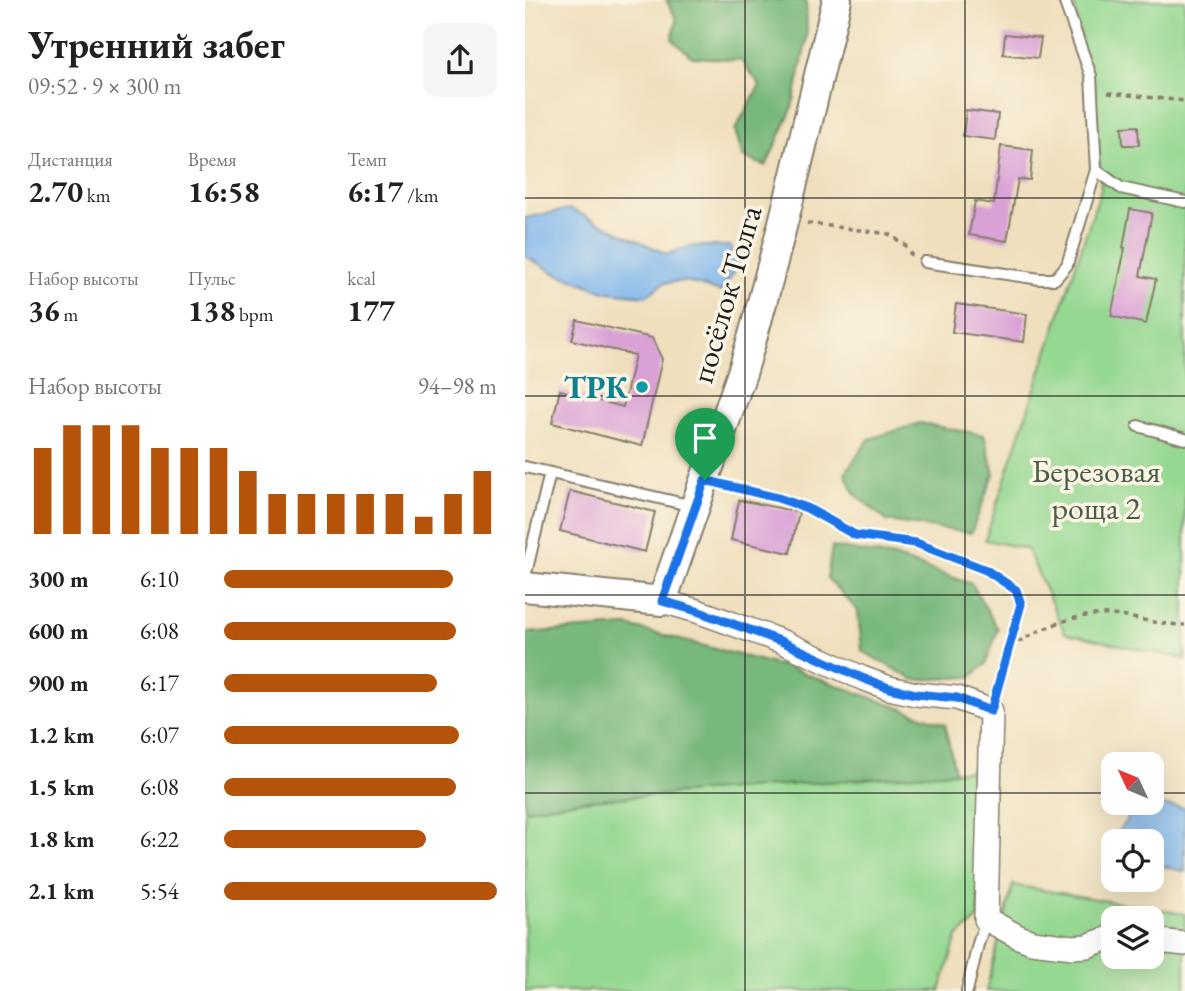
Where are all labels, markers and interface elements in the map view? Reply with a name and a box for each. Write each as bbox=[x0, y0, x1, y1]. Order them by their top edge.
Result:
text: Утренний забег bbox=[28, 20, 285, 69]
button: share bbox=[423, 23, 497, 97]
text: 09:52 · 9 × 300 m bbox=[28, 71, 181, 101]
text: Дистанция bbox=[28, 147, 113, 172]
text: Время bbox=[188, 147, 236, 172]
text: Темп bbox=[347, 147, 387, 172]
text: 2.70 bbox=[28, 172, 83, 211]
text: 16:58 bbox=[188, 172, 260, 211]
text: 6:17 bbox=[347, 172, 403, 211]
text: km bbox=[83, 183, 111, 208]
text: /km bbox=[403, 183, 438, 208]
street label: посёлок Толга bbox=[681, 200, 771, 387]
text: Набор высоты bbox=[28, 266, 139, 291]
text: Пульс bbox=[188, 266, 236, 291]
text: kcal bbox=[347, 266, 376, 291]
text: 36 bbox=[28, 291, 60, 330]
text: 138 bbox=[188, 291, 235, 330]
text: 177 bbox=[347, 291, 395, 330]
text: m bbox=[60, 302, 78, 327]
text: bpm bbox=[235, 302, 274, 327]
place label: ТРК bbox=[564, 366, 628, 408]
text: Набор высоты bbox=[28, 371, 162, 401]
text: 94–98 m bbox=[418, 371, 497, 401]
marker: ТРК bbox=[634, 379, 650, 395]
pin bbox=[675, 408, 735, 480]
icon: arrive bbox=[686, 419, 724, 457]
park label: Березовая роща 2 bbox=[1031, 450, 1161, 529]
text: 300 m bbox=[28, 564, 89, 594]
text: 6:10 bbox=[140, 564, 179, 594]
text: 600 m bbox=[28, 616, 89, 646]
text: 6:08 bbox=[140, 616, 179, 646]
text: 900 m bbox=[28, 668, 89, 698]
text: 6:17 bbox=[140, 668, 179, 698]
text: 1.2 km bbox=[28, 720, 95, 750]
text: 6:07 bbox=[140, 720, 179, 750]
north arrow bbox=[1101, 752, 1164, 816]
map controls bbox=[1101, 752, 1164, 969]
text: 1.5 km bbox=[28, 772, 95, 802]
text: 6:08 bbox=[140, 772, 179, 802]
text: 1.8 km bbox=[28, 824, 95, 854]
text: 6:22 bbox=[140, 824, 179, 854]
button: locate bbox=[1101, 829, 1164, 892]
text: 2.1 km bbox=[28, 876, 95, 906]
text: 5:54 bbox=[140, 876, 179, 906]
button: layers bbox=[1101, 906, 1164, 969]

